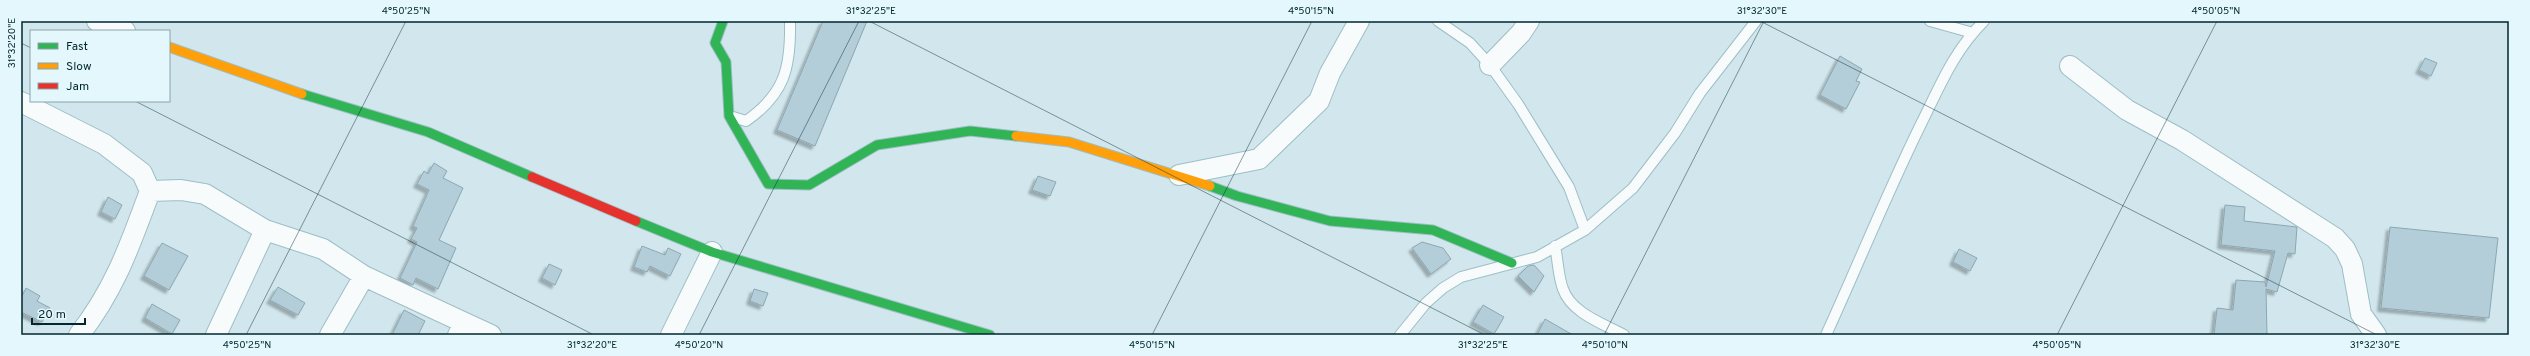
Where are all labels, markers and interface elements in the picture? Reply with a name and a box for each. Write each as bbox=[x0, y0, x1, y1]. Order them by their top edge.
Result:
text: 4°50'25"N bbox=[382, 5, 430, 18]
text: 31°32'25"E bbox=[846, 5, 896, 18]
text: 4°50'15"N bbox=[1288, 5, 1334, 18]
text: 31°32'30"E bbox=[1737, 5, 1787, 18]
text: 4°50'05"N bbox=[2192, 5, 2240, 18]
text: 31°32'20"E bbox=[6, 18, 19, 68]
legend bbox=[30, 30, 170, 102]
text: Fast bbox=[66, 39, 88, 55]
text: Slow bbox=[66, 59, 92, 75]
text: Jam bbox=[66, 79, 89, 95]
scale bar bbox=[32, 300, 85, 326]
text: 20 m bbox=[38, 307, 66, 323]
text: 4°50'25"N bbox=[223, 339, 271, 352]
text: 31°32'20"E bbox=[567, 339, 617, 352]
text: 4°50'20"N bbox=[675, 339, 723, 352]
text: 4°50'15"N bbox=[1129, 339, 1175, 352]
text: 31°32'25"E bbox=[1458, 339, 1508, 352]
text: 4°50'10"N bbox=[1582, 339, 1628, 352]
text: 4°50'05"N bbox=[2033, 339, 2081, 352]
text: 31°32'30"E bbox=[2350, 339, 2400, 352]

